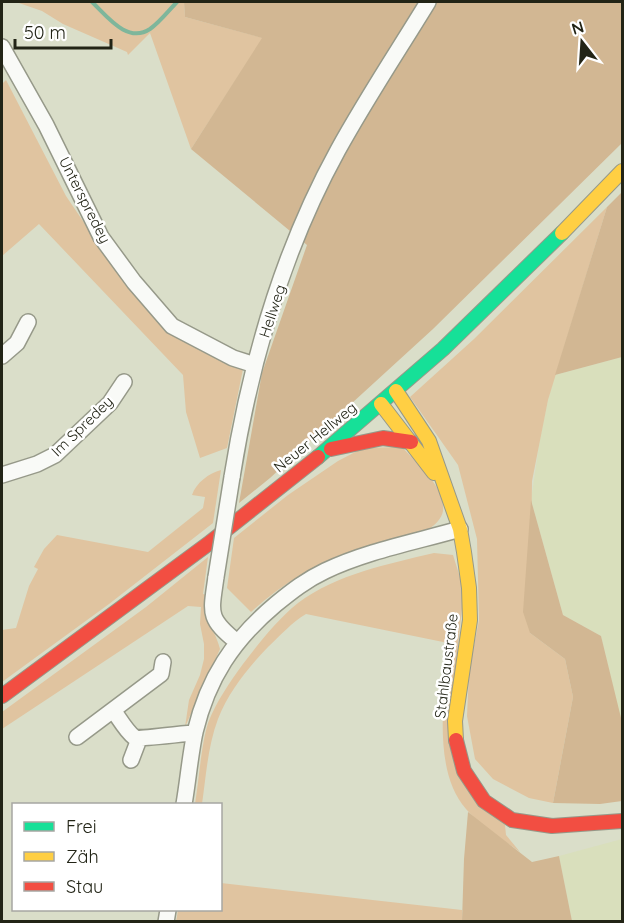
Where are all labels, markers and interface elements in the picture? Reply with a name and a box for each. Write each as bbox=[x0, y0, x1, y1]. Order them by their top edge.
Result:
scale bar bbox=[15, 12, 111, 50]
north arrow bbox=[552, 12, 612, 72]
text: N bbox=[569, 16, 586, 39]
text: 50 m bbox=[24, 21, 66, 44]
street label: Unterspredey bbox=[55, 154, 115, 246]
street label: Hellweg bbox=[254, 282, 290, 340]
street label: Im Spredey bbox=[47, 392, 117, 460]
street label: Neuer Hellweg bbox=[270, 398, 360, 476]
street label: Stahlbaustraße bbox=[430, 612, 462, 720]
legend bbox=[12, 803, 222, 911]
text: Frei bbox=[66, 815, 97, 838]
text: Zäh bbox=[66, 845, 99, 868]
text: Stau bbox=[66, 875, 103, 898]

